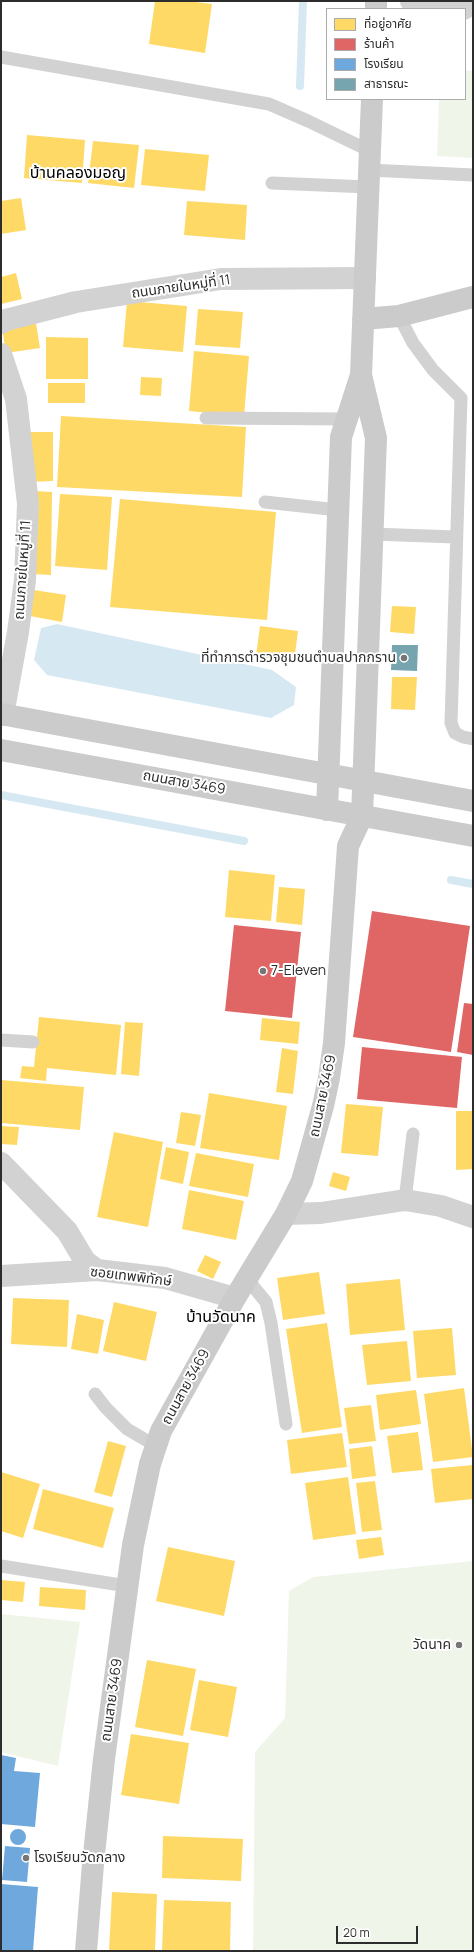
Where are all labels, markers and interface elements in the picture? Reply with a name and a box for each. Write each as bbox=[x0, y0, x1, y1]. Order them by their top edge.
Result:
legend bbox=[326, 8, 466, 100]
text: ที่อยู่อาศัย bbox=[364, 15, 412, 32]
text: ร้านค้า bbox=[364, 35, 394, 52]
text: โรงเรียน bbox=[364, 55, 404, 72]
text: สาธารณะ bbox=[364, 75, 408, 92]
district label: บ้านคลองมอญ bbox=[30, 164, 126, 184]
street label: ถนนภายในหมู่ที่ 11 bbox=[130, 272, 232, 302]
street label: ถนนภายในหมู่ที่ 11 bbox=[11, 520, 35, 620]
place label: ที่ทำการตำรวจชุมชนตำบลปากกราน bbox=[201, 650, 396, 666]
marker: ที่ทำการตำรวจชุมชนตำบลปากกราน bbox=[399, 653, 409, 663]
street label: ถนนสาย 3469 bbox=[141, 767, 227, 799]
place label: 7-Eleven bbox=[271, 963, 326, 979]
marker: 7-Eleven bbox=[258, 966, 268, 976]
street label: ถนนสาย 3469 bbox=[306, 1053, 340, 1139]
street label: ซอยเทพพิทักษ์ bbox=[89, 1264, 173, 1290]
district label: บ้านวัดนาค bbox=[186, 1308, 256, 1328]
street label: ถนนสาย 3469 bbox=[158, 1346, 214, 1428]
place label: วัดนาค bbox=[413, 1637, 451, 1653]
marker: วัดนาค bbox=[454, 1640, 464, 1650]
street label: ถนนสาย 3469 bbox=[98, 1657, 126, 1743]
place label: โรงเรียนวัดกลาง bbox=[34, 1850, 125, 1866]
marker: โรงเรียนวัดกลาง bbox=[21, 1853, 31, 1863]
scale bar bbox=[338, 1918, 420, 1944]
text: 20 m bbox=[343, 1924, 370, 1941]

